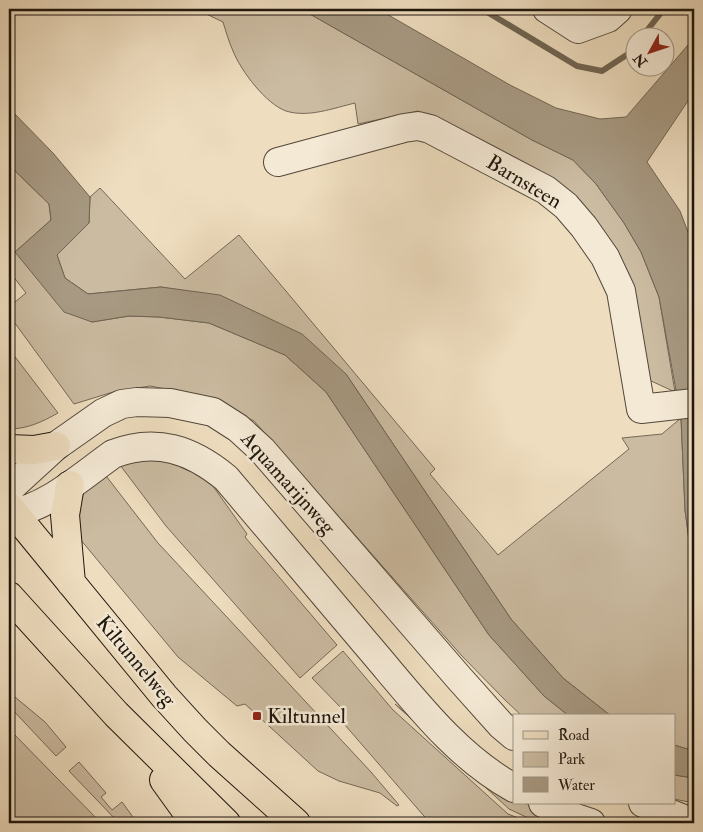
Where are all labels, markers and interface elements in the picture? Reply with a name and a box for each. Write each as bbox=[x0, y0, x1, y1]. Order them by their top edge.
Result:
north arrow bbox=[626, 28, 676, 78]
text: N bbox=[630, 49, 652, 71]
street label: Barnsteen bbox=[481, 149, 567, 215]
street label: Aquamarijnweg bbox=[234, 425, 342, 541]
street label: Kiltunnelweg bbox=[90, 610, 182, 713]
place label: Kiltunnel bbox=[267, 703, 347, 730]
marker: Kiltunnel bbox=[251, 710, 263, 722]
legend bbox=[513, 714, 676, 804]
text: Road bbox=[558, 726, 590, 745]
text: Park bbox=[558, 750, 585, 769]
text: Water bbox=[557, 776, 595, 795]

